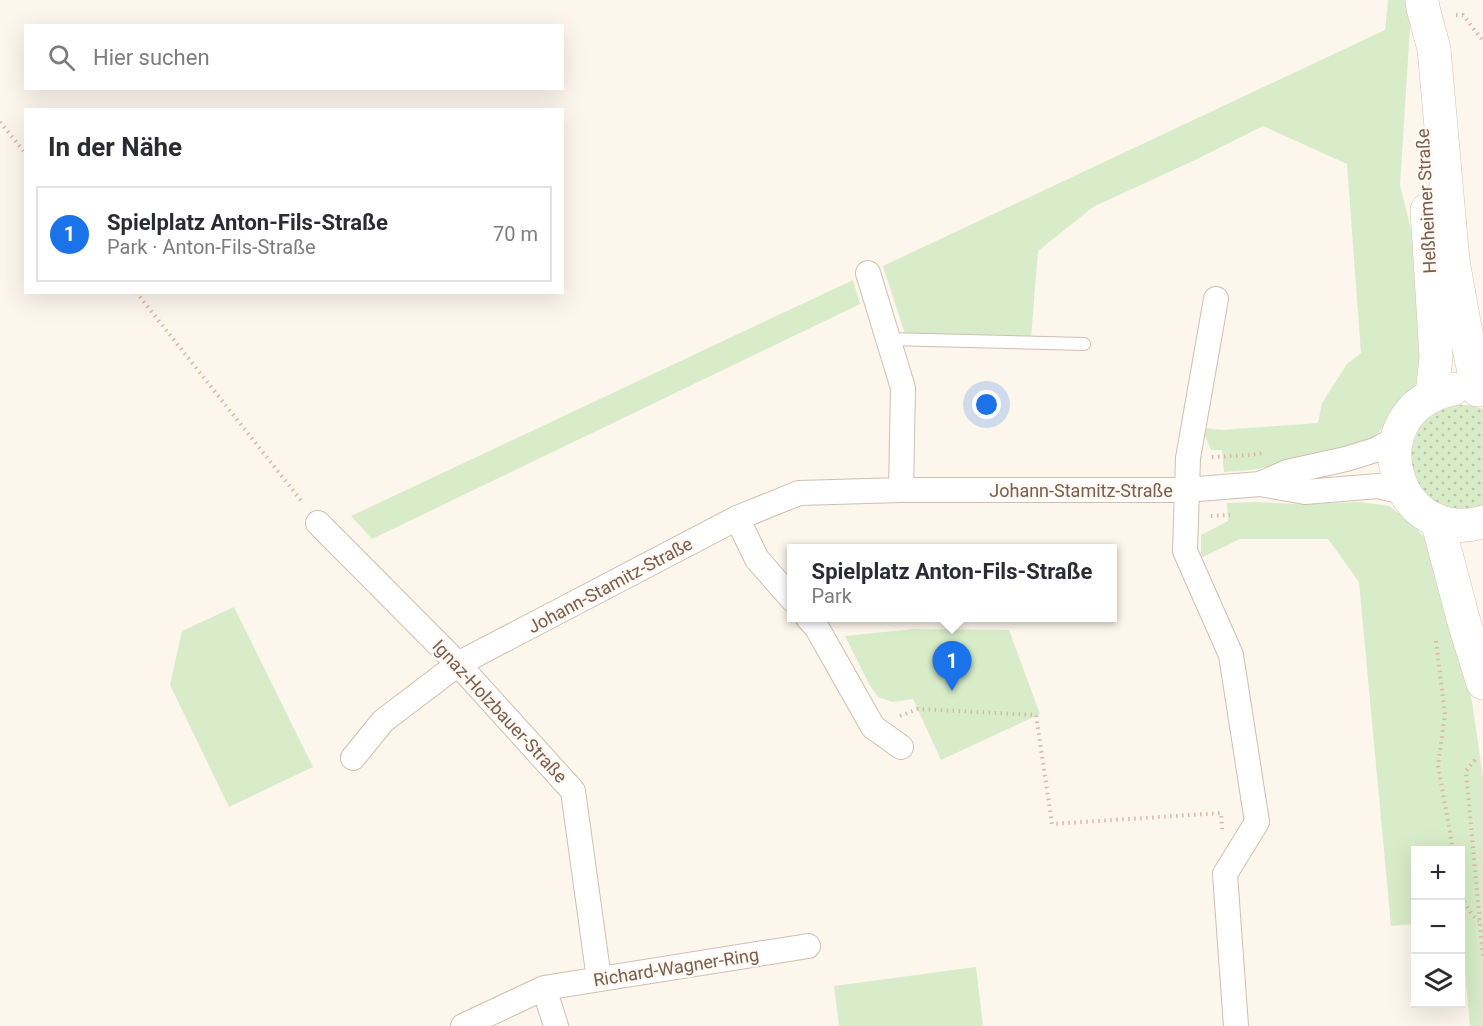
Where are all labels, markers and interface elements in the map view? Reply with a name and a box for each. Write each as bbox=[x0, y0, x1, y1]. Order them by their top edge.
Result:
search box bbox=[24, 24, 564, 90]
icon: search bbox=[45, 41, 78, 74]
text: Hier suchen bbox=[93, 45, 210, 70]
street label: Heßheimer Straße bbox=[1412, 128, 1440, 274]
text: In der Nähe bbox=[48, 132, 182, 162]
text: Spielplatz Anton-Fils-Straße bbox=[107, 210, 388, 235]
text: 1 bbox=[64, 222, 75, 246]
text: 70 m bbox=[493, 222, 538, 246]
text: Park · Anton-Fils-Straße bbox=[107, 235, 316, 259]
your location bbox=[972, 390, 1001, 419]
street label: Johann-Stamitz-Straße bbox=[989, 480, 1173, 501]
street label: Johann-Stamitz-Straße bbox=[524, 533, 696, 637]
popup bbox=[787, 544, 1117, 622]
text: Spielplatz Anton-Fils-Straße bbox=[812, 559, 1092, 584]
text: Park bbox=[812, 584, 852, 608]
street label: Ignaz-Holzbauer-Straße bbox=[428, 635, 572, 787]
pin: 1 bbox=[932, 642, 972, 691]
map controls bbox=[1411, 846, 1465, 1008]
button: + bbox=[1411, 846, 1465, 900]
button: − bbox=[1411, 900, 1465, 954]
street label: Richard-Wagner-Ring bbox=[592, 944, 760, 990]
button: layers bbox=[1411, 954, 1465, 1008]

